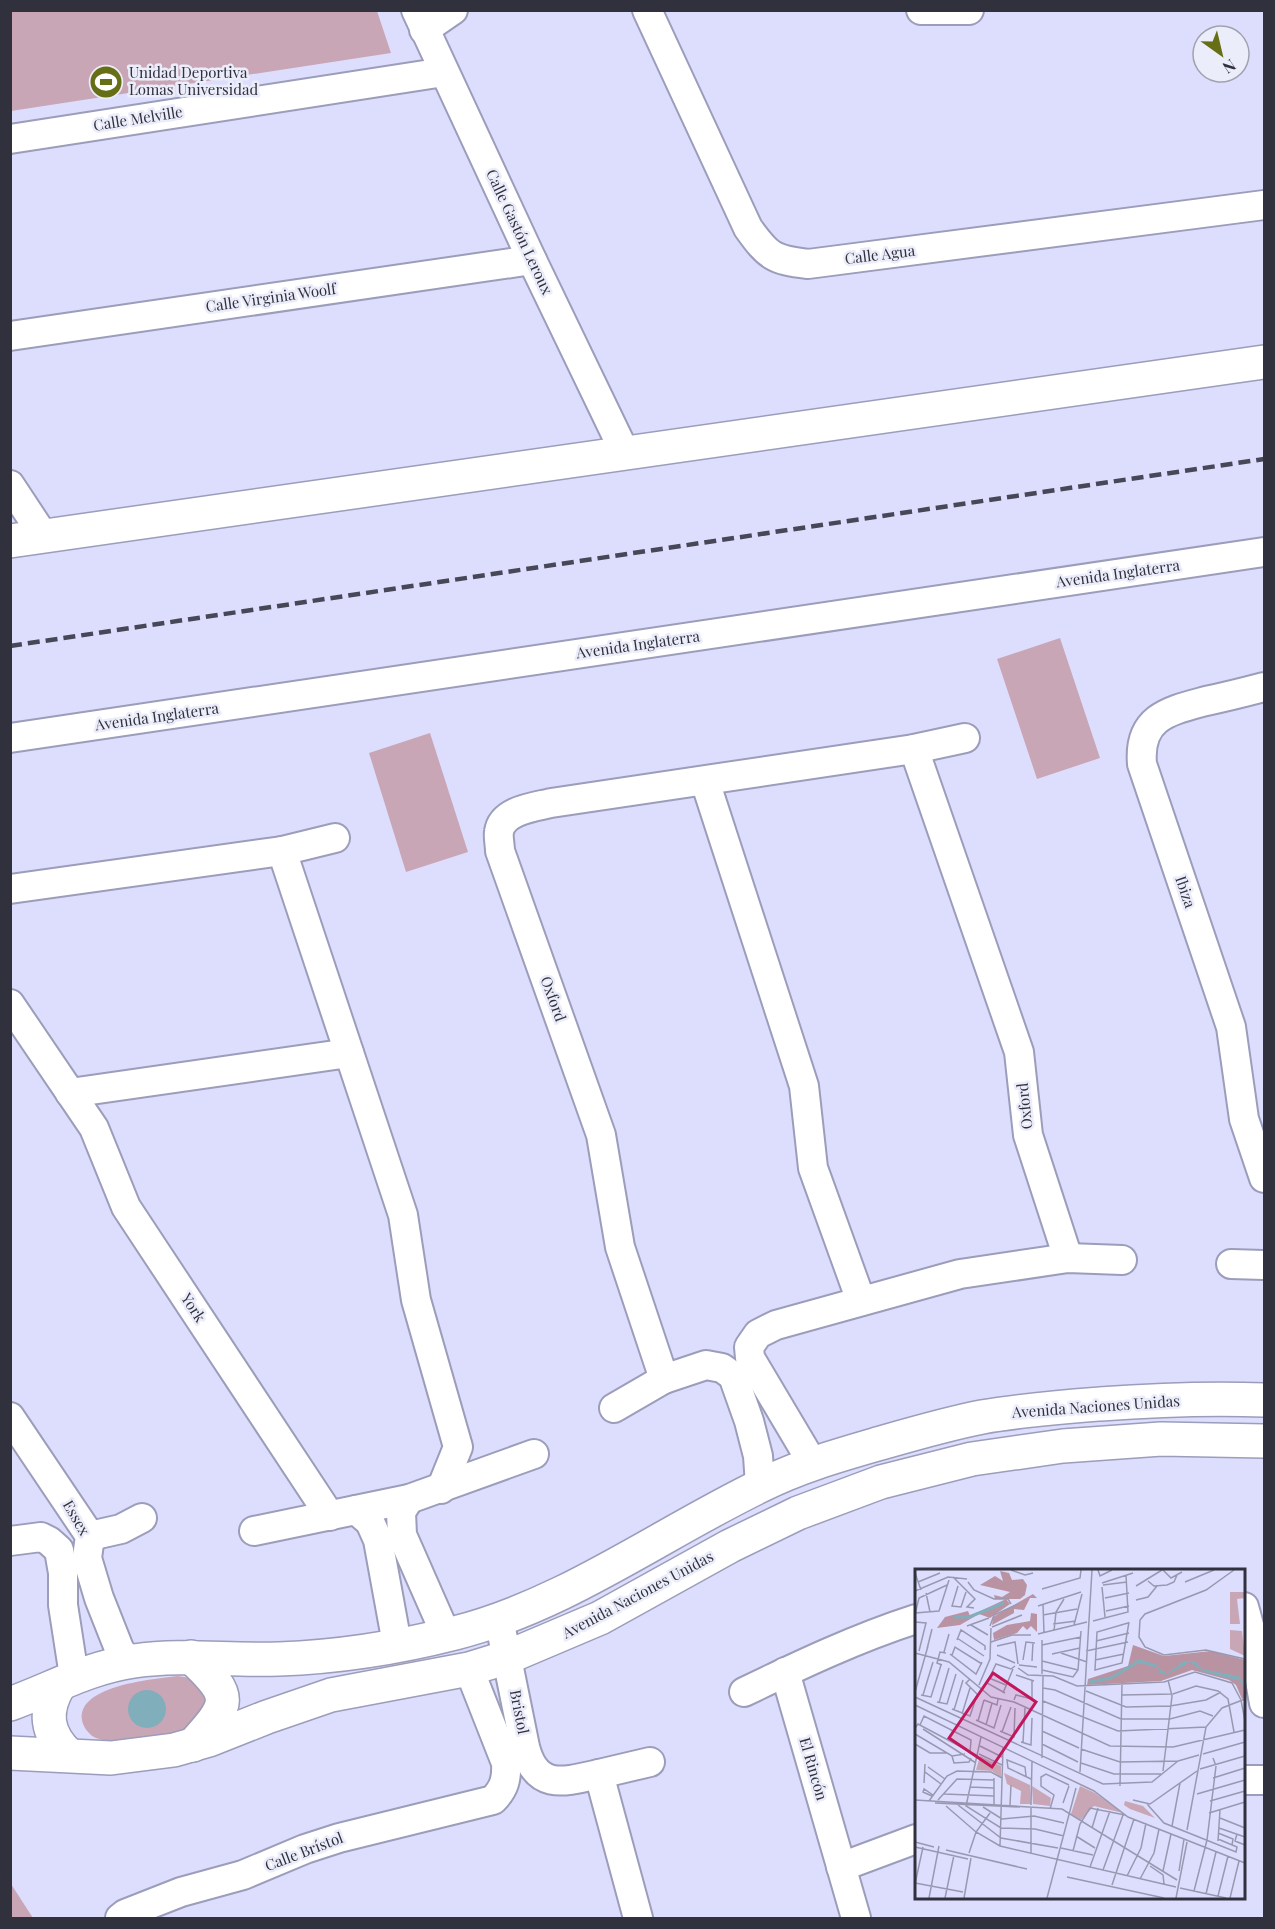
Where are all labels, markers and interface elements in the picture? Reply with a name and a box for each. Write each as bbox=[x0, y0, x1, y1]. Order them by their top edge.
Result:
north arrow bbox=[1191, 24, 1251, 84]
text: N bbox=[1219, 55, 1240, 79]
place label: Unidad Deportiva Lomas Universidad bbox=[129, 62, 258, 99]
sports icon: Unidad Deportiva Lomas Universidad bbox=[88, 64, 124, 100]
street label: Calle Melville bbox=[92, 101, 184, 135]
street label: Calle Gastón Leroux bbox=[482, 166, 558, 298]
street label: Calle Agua bbox=[844, 240, 917, 268]
street label: Calle Virginia Woolf bbox=[204, 278, 338, 316]
street label: Avenida Inglaterra bbox=[1054, 554, 1181, 592]
street label: Avenida Inglaterra bbox=[574, 625, 701, 663]
street label: Avenida Inglaterra bbox=[93, 697, 220, 735]
street label: Ibiza bbox=[1171, 873, 1201, 911]
street label: Oxford bbox=[537, 973, 571, 1024]
street label: Oxford bbox=[1012, 1082, 1036, 1130]
street label: York bbox=[177, 1288, 211, 1326]
street label: Avenida Naciones Unidas bbox=[1010, 1390, 1181, 1422]
street label: Essex bbox=[59, 1496, 95, 1539]
street label: Avenida Naciones Unidas bbox=[558, 1546, 716, 1643]
inset map bbox=[915, 1569, 1245, 1899]
street label: Bristol bbox=[506, 1688, 534, 1736]
street label: El Rincón bbox=[795, 1735, 833, 1803]
street label: Calle Brístol bbox=[262, 1827, 346, 1875]

